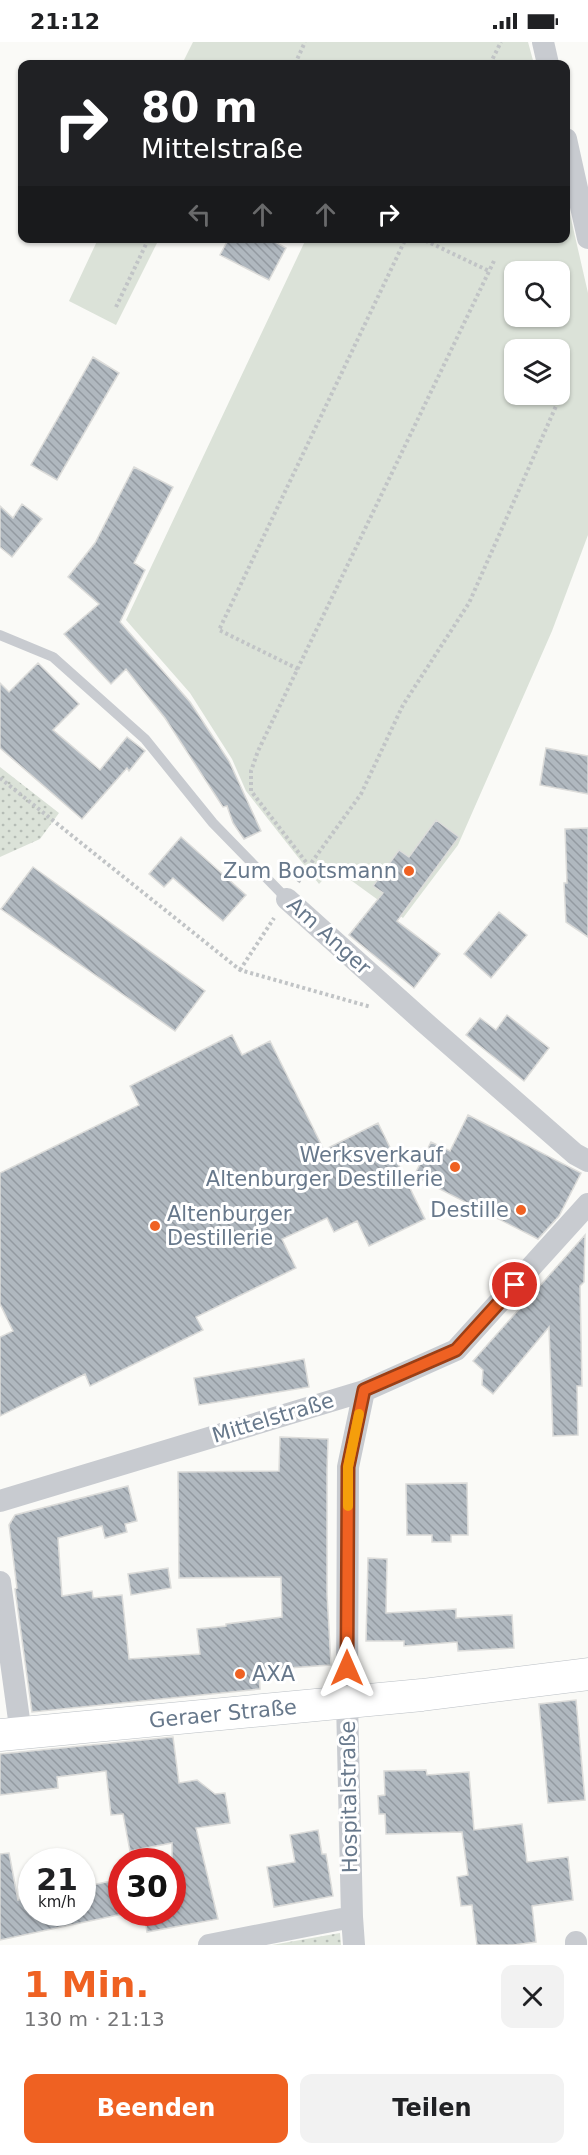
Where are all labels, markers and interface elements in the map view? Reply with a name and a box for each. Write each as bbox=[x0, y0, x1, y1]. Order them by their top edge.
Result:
text: 21:12 bbox=[30, 9, 100, 34]
text: 80 m bbox=[141, 83, 258, 132]
icon: right bbox=[42, 84, 120, 162]
text: Mittelstraße bbox=[141, 133, 303, 164]
icon: left bbox=[183, 198, 216, 231]
icon: ahead bbox=[246, 198, 279, 231]
icon: ahead bbox=[309, 198, 342, 231]
icon: right bbox=[372, 198, 405, 231]
map controls bbox=[504, 261, 570, 405]
button: search bbox=[504, 261, 570, 327]
button: layers bbox=[504, 339, 570, 405]
place label: Zum Bootsmann bbox=[223, 859, 397, 883]
marker: Zum Bootsmann bbox=[402, 864, 416, 878]
street label: Am Anger bbox=[282, 892, 376, 980]
place label: Werksverkauf Altenburger Destillerie bbox=[206, 1143, 444, 1191]
marker: Werksverkauf Altenburger Destillerie bbox=[448, 1160, 462, 1174]
place label: Destille bbox=[430, 1198, 509, 1222]
place label: Altenburger Destillerie bbox=[167, 1202, 292, 1250]
marker: Destille bbox=[514, 1203, 528, 1217]
marker: Altenburger Destillerie bbox=[148, 1219, 162, 1233]
pin bbox=[489, 1259, 540, 1310]
icon: arrive bbox=[498, 1268, 531, 1301]
street label: Mittelstraße bbox=[209, 1388, 337, 1448]
position arrow bbox=[315, 1636, 379, 1700]
place label: AXA bbox=[252, 1662, 296, 1686]
marker: AXA bbox=[233, 1667, 247, 1681]
street label: Geraer Straße bbox=[148, 1695, 298, 1733]
street label: Hospitalstraße bbox=[336, 1721, 362, 1873]
speed limit sign: 30 bbox=[108, 1848, 186, 1926]
text: 21 bbox=[36, 1862, 78, 1897]
text: km/h bbox=[38, 1893, 76, 1911]
text: 1 Min. bbox=[24, 1964, 149, 2005]
button: close bbox=[501, 1965, 564, 2028]
text: 130 m · 21:13 bbox=[24, 2007, 165, 2031]
button: Beenden bbox=[24, 2074, 288, 2143]
button: Teilen bbox=[300, 2074, 564, 2143]

